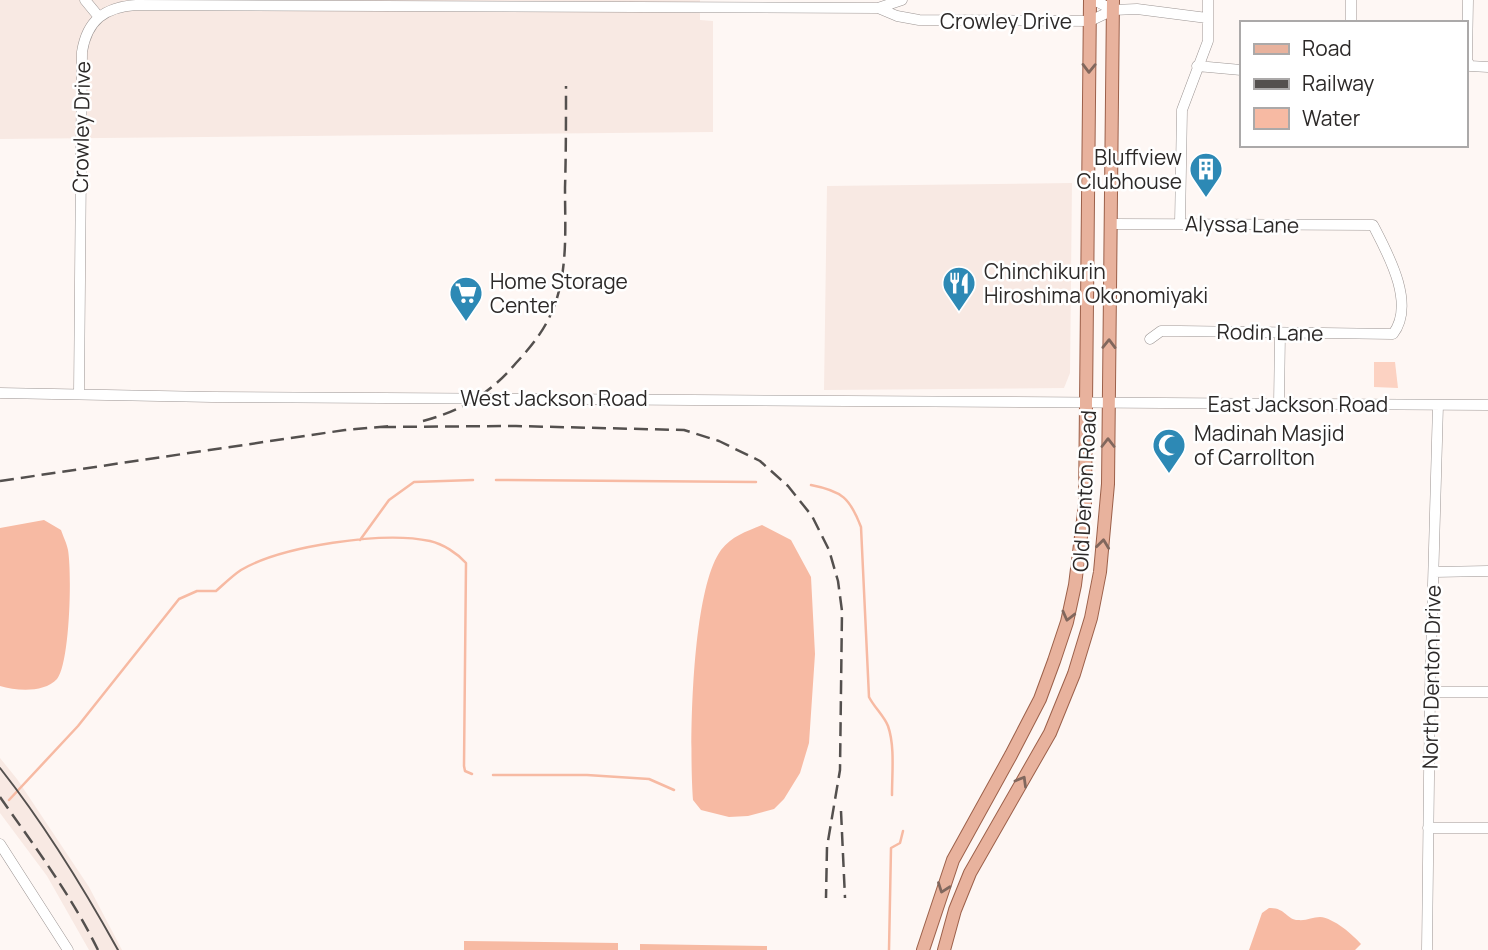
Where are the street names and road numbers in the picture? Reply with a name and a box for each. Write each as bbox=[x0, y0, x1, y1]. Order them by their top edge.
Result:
street label: Crowley Drive bbox=[940, 7, 1072, 35]
street label: Crowley Drive bbox=[66, 61, 96, 193]
street label: Alyssa Lane bbox=[1185, 209, 1299, 239]
street label: Rodin Lane bbox=[1216, 317, 1324, 347]
street label: West Jackson Road bbox=[460, 384, 648, 412]
street label: East Jackson Road bbox=[1208, 390, 1388, 418]
street label: Old Denton Road bbox=[1066, 409, 1102, 573]
street label: North Denton Drive bbox=[1415, 585, 1447, 769]

